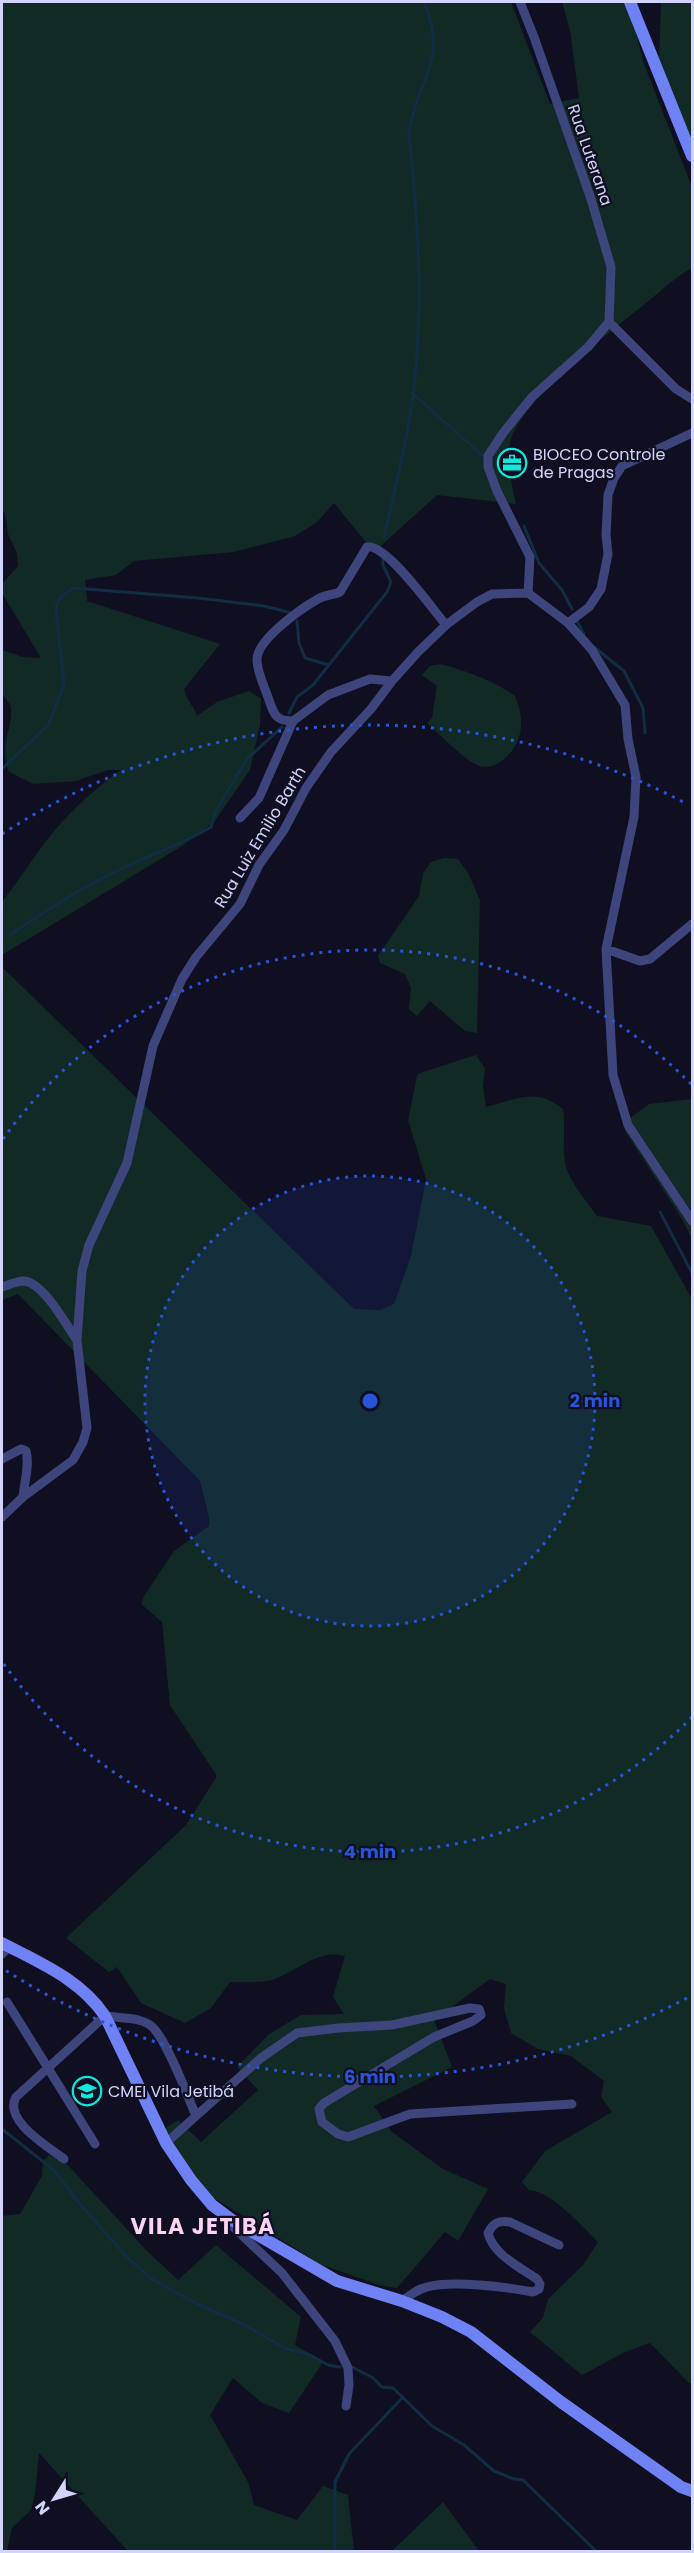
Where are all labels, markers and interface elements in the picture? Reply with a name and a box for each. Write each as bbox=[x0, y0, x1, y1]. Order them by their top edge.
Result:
street label: Rua Luterana bbox=[562, 101, 618, 209]
place label: BIOCEO Controle de Pragas bbox=[533, 443, 666, 484]
office icon: BIOCEO Controle de Pragas bbox=[496, 447, 528, 479]
street label: Rua Luiz Emilio Barth bbox=[209, 762, 311, 912]
text: 2 min bbox=[570, 1388, 620, 1413]
centre of rings bbox=[360, 1391, 380, 1411]
text: 4 min bbox=[344, 1839, 396, 1864]
text: 6 min bbox=[344, 2064, 396, 2089]
school or university icon: CMEI Vila Jetibá bbox=[71, 2075, 103, 2107]
place label: CMEI Vila Jetibá bbox=[108, 2080, 234, 2103]
district label: VILA JETIBÁ bbox=[130, 2211, 276, 2242]
north arrow bbox=[24, 2469, 84, 2529]
text: N bbox=[30, 2496, 55, 2519]

